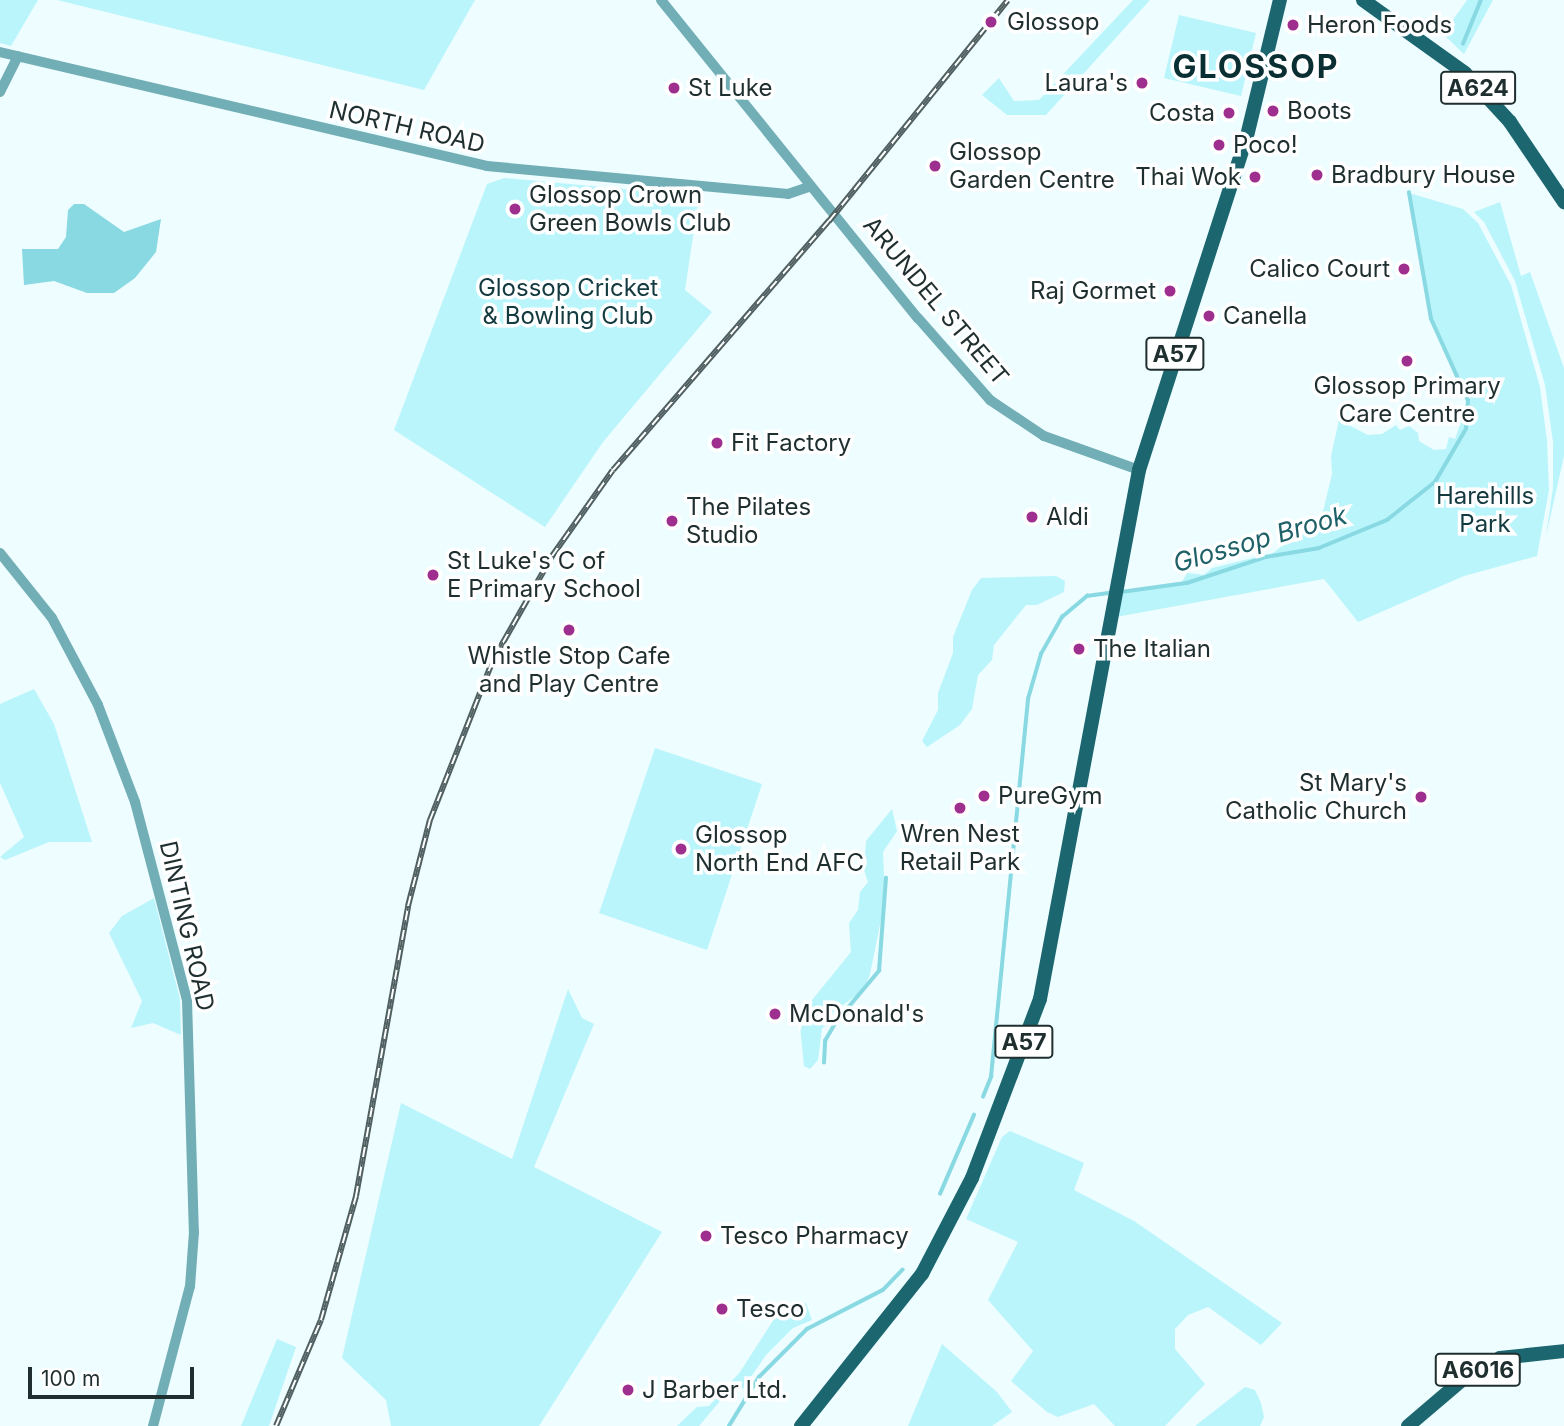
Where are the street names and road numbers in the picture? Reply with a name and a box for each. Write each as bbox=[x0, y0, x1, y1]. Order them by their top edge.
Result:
road number: A624 bbox=[1440, 68, 1516, 108]
street label: NORTH ROAD bbox=[326, 95, 488, 159]
street label: ARUNDEL STREET bbox=[857, 211, 1015, 391]
road number: A57 bbox=[1145, 334, 1205, 374]
street label: DINTING ROAD bbox=[153, 838, 221, 1014]
road number: A57 bbox=[994, 1023, 1054, 1062]
road number: A6016 bbox=[1434, 1350, 1522, 1390]

